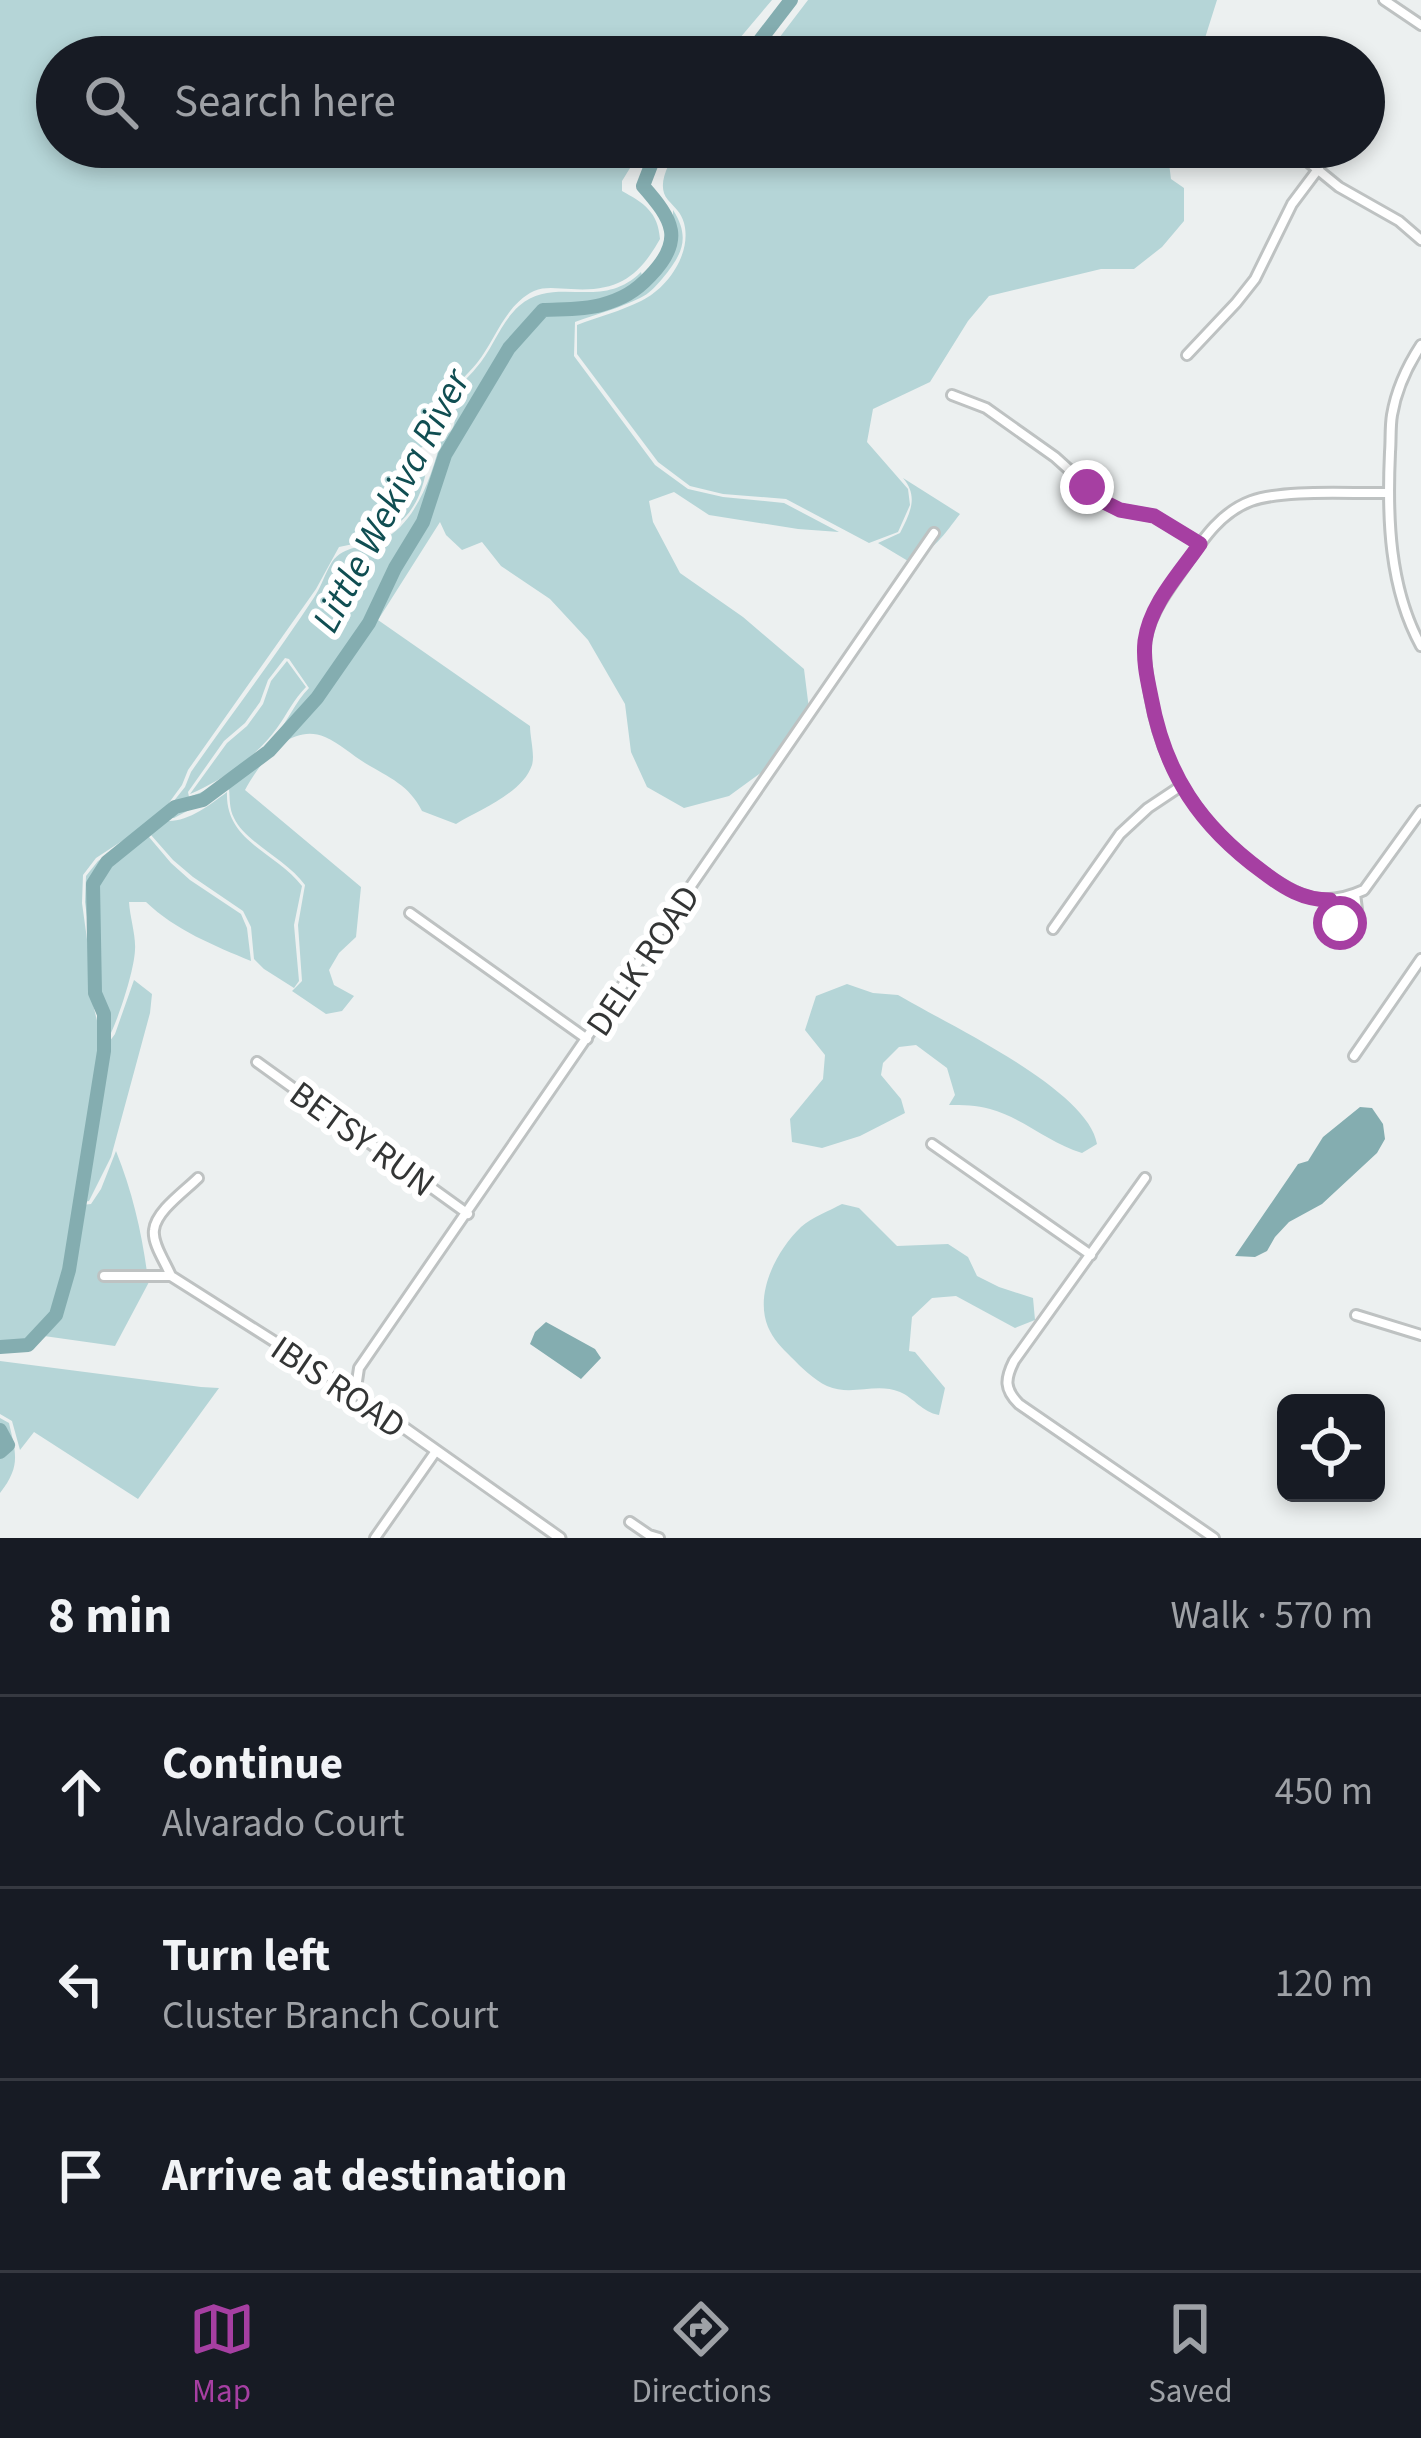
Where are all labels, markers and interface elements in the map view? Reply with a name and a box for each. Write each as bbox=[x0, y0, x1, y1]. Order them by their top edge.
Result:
search box bbox=[36, 36, 1385, 168]
icon: search bbox=[78, 69, 144, 135]
text: Search here bbox=[174, 70, 396, 134]
water label: Little Wekiva River bbox=[299, 358, 486, 642]
route end bbox=[1060, 460, 1114, 514]
street label: DELK ROAD bbox=[574, 875, 713, 1047]
route start bbox=[1313, 896, 1367, 950]
street label: BETSY RUN bbox=[279, 1069, 445, 1209]
street label: IBIS ROAD bbox=[261, 1324, 416, 1451]
map controls bbox=[1277, 1394, 1385, 1502]
button: locate bbox=[1277, 1394, 1385, 1502]
text: 8 min bbox=[48, 1580, 172, 1652]
text: Walk · 570 m bbox=[1170, 1588, 1373, 1644]
text: Continue bbox=[162, 1732, 343, 1796]
icon: ahead bbox=[48, 1759, 114, 1825]
text: 450 m bbox=[1275, 1764, 1373, 1820]
text: Alvarado Court bbox=[162, 1796, 404, 1852]
text: Turn left bbox=[162, 1924, 330, 1988]
icon: left bbox=[48, 1951, 114, 2017]
text: 120 m bbox=[1275, 1956, 1373, 2012]
text: Cluster Branch Court bbox=[162, 1988, 499, 2044]
icon: arrive bbox=[48, 2143, 114, 2209]
text: Arrive at destination bbox=[162, 2144, 567, 2208]
tab: Map bbox=[189, 2296, 255, 2415]
tab: Directions bbox=[632, 2296, 771, 2415]
tab: Saved bbox=[1148, 2296, 1232, 2415]

